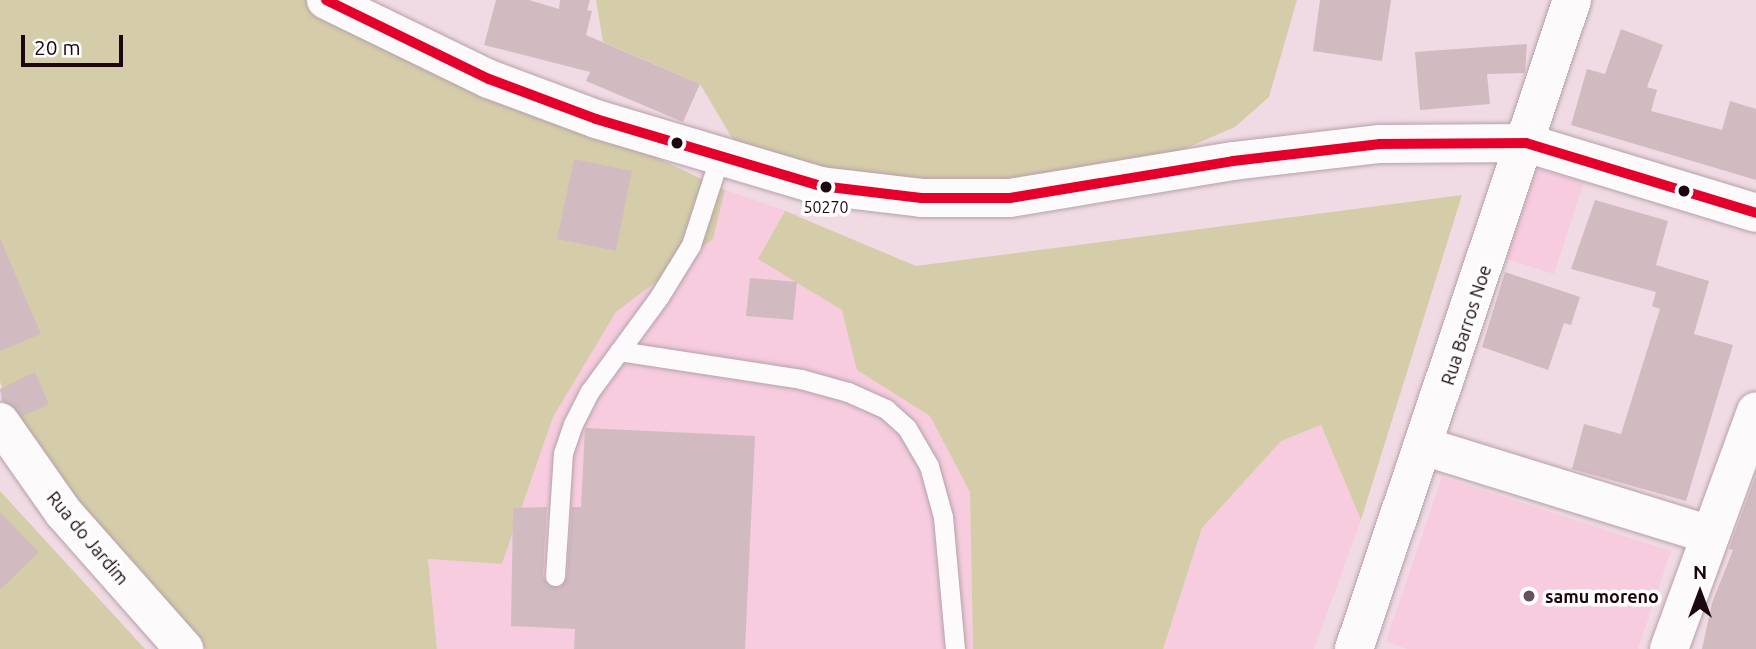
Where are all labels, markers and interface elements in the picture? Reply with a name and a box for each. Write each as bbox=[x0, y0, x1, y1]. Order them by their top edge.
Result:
scale bar bbox=[24, 21, 126, 65]
text: 20 m bbox=[34, 35, 81, 59]
unlabelled marker bbox=[670, 136, 684, 150]
marker: 50270 bbox=[819, 180, 833, 194]
unlabelled marker bbox=[1677, 184, 1691, 198]
place label: 50270 bbox=[803, 197, 849, 217]
street label: Rua Barros Noe bbox=[1436, 262, 1496, 388]
street label: Rua do Jardim bbox=[43, 487, 133, 589]
north arrow bbox=[1665, 558, 1735, 628]
text: N bbox=[1693, 561, 1707, 583]
place label: samu moreno bbox=[1545, 585, 1659, 607]
marker: samu moreno bbox=[1519, 586, 1539, 606]

